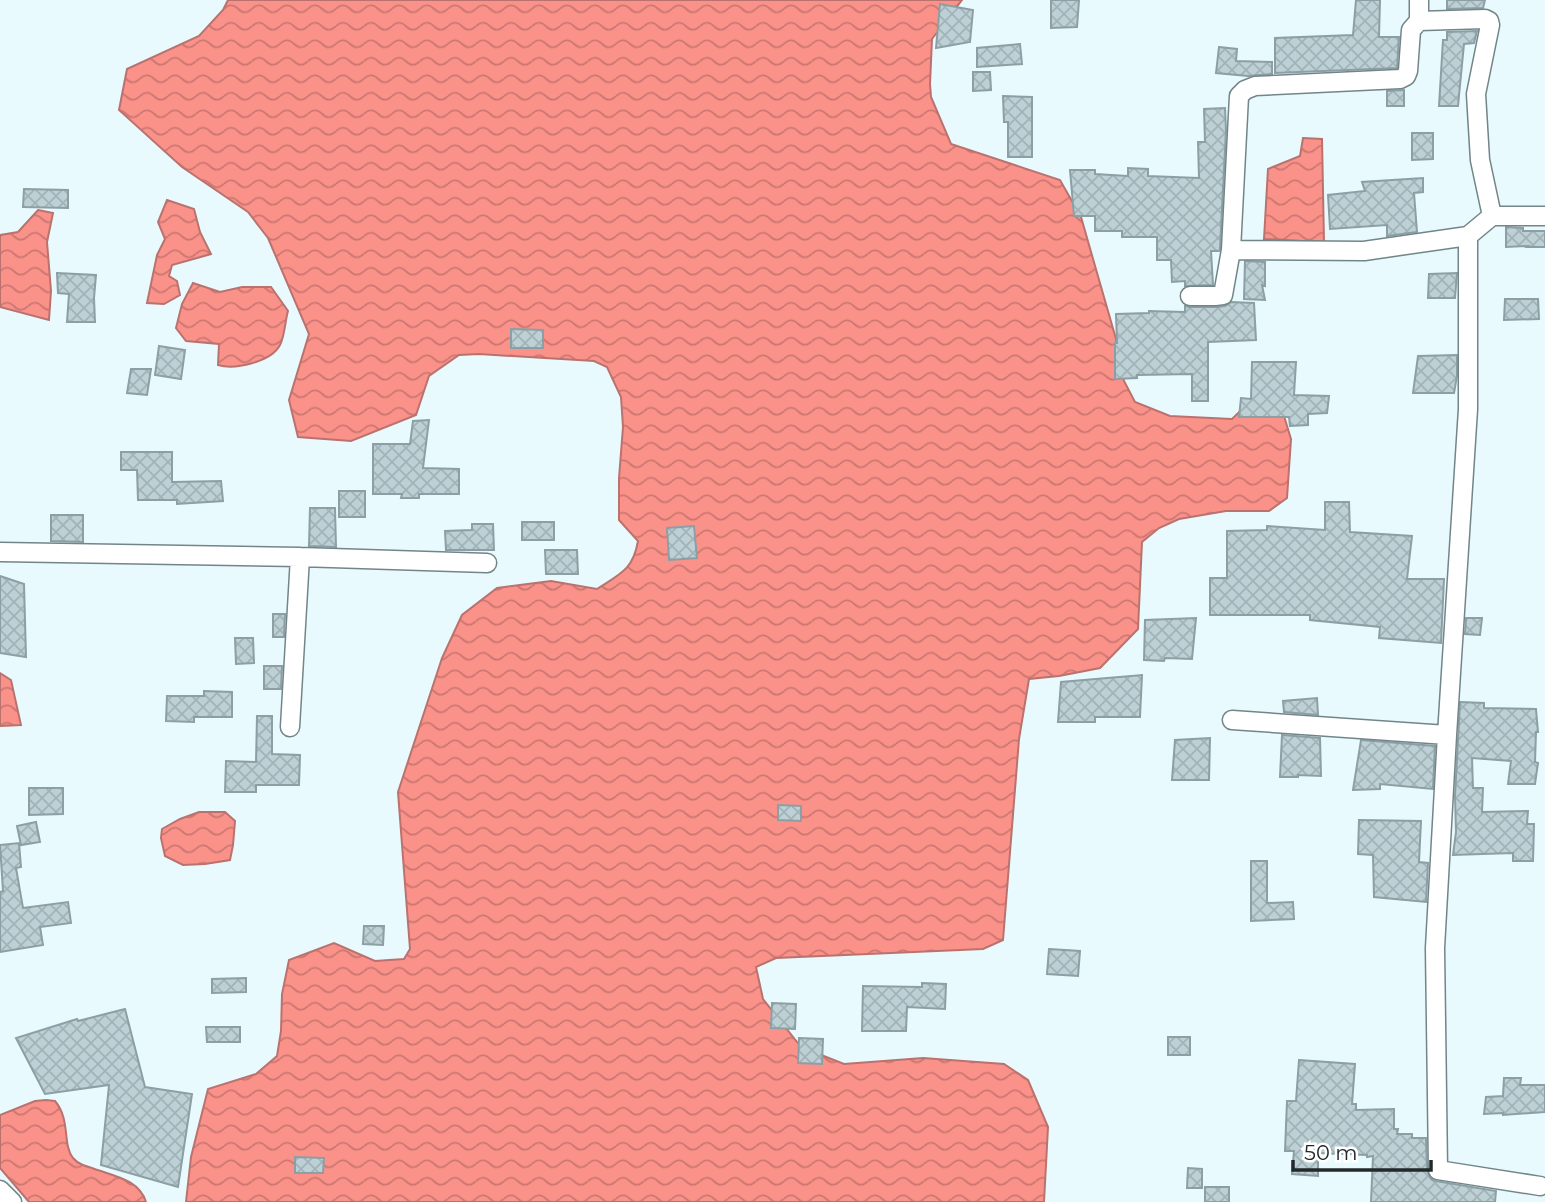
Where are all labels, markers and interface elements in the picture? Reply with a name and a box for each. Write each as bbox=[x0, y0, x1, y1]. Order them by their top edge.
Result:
scale bar bbox=[1293, 1128, 1431, 1172]
text: 50 m bbox=[1304, 1140, 1358, 1165]

